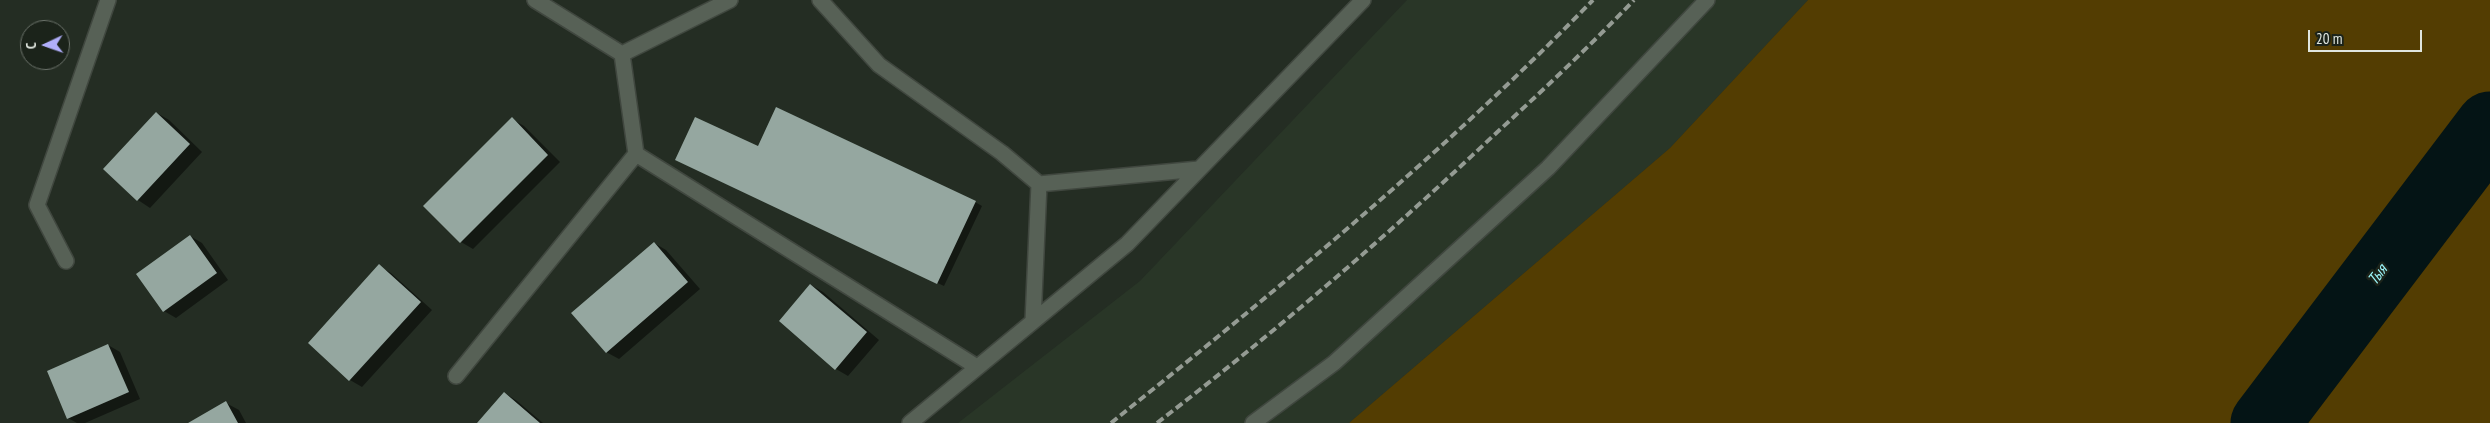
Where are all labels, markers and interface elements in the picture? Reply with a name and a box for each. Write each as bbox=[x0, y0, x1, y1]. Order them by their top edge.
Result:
north arrow bbox=[20, 20, 70, 70]
scale bar bbox=[2310, 20, 2424, 52]
text: 20 m bbox=[2316, 29, 2342, 48]
text: С bbox=[22, 42, 40, 49]
water label: Тыя bbox=[2364, 261, 2392, 289]

